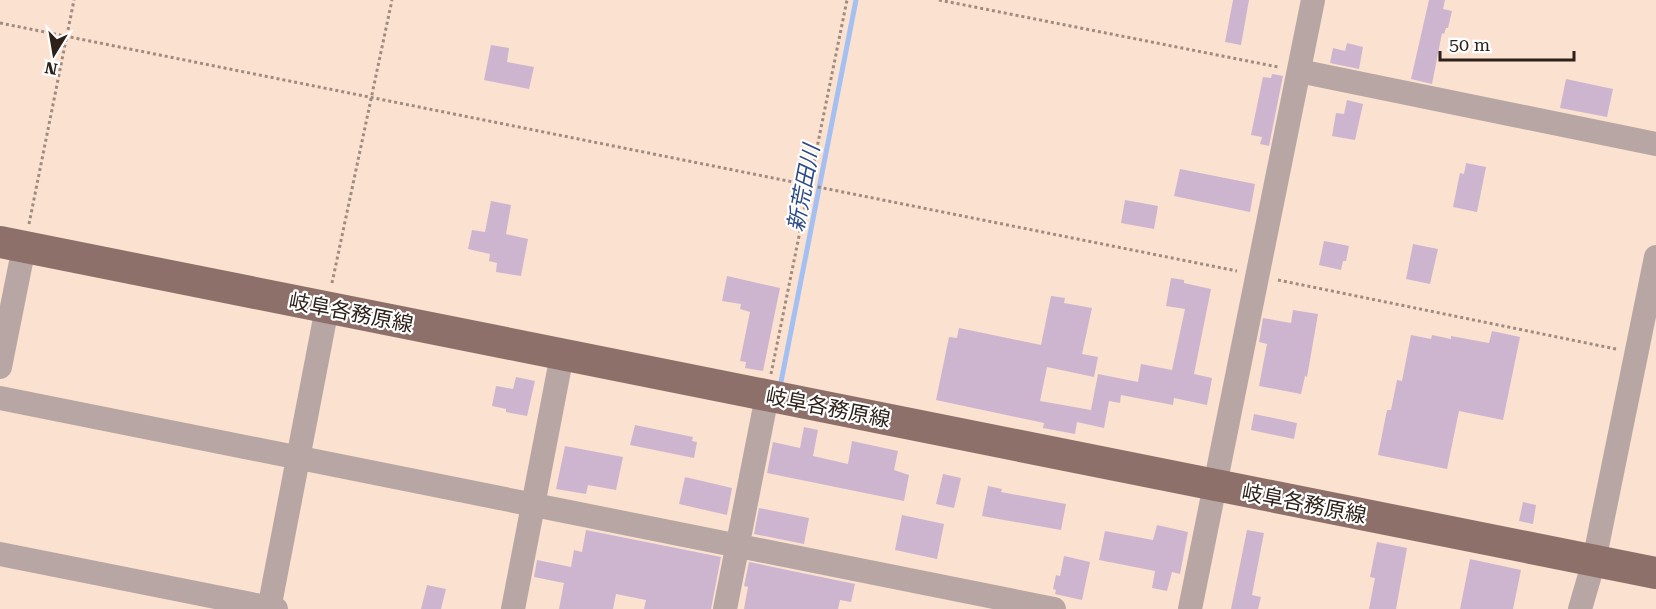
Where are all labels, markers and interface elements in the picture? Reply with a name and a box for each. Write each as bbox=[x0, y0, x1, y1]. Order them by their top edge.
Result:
north arrow bbox=[24, 24, 84, 84]
scale bar bbox=[1440, 24, 1574, 62]
text: 50 m bbox=[1449, 34, 1490, 55]
text: N bbox=[43, 58, 59, 79]
water label: 新荒田川 bbox=[783, 141, 825, 234]
street label: 岐阜各務原線 bbox=[287, 289, 415, 337]
street label: 岐阜各務原線 bbox=[764, 384, 892, 432]
street label: 岐阜各務原線 bbox=[1240, 480, 1368, 528]

